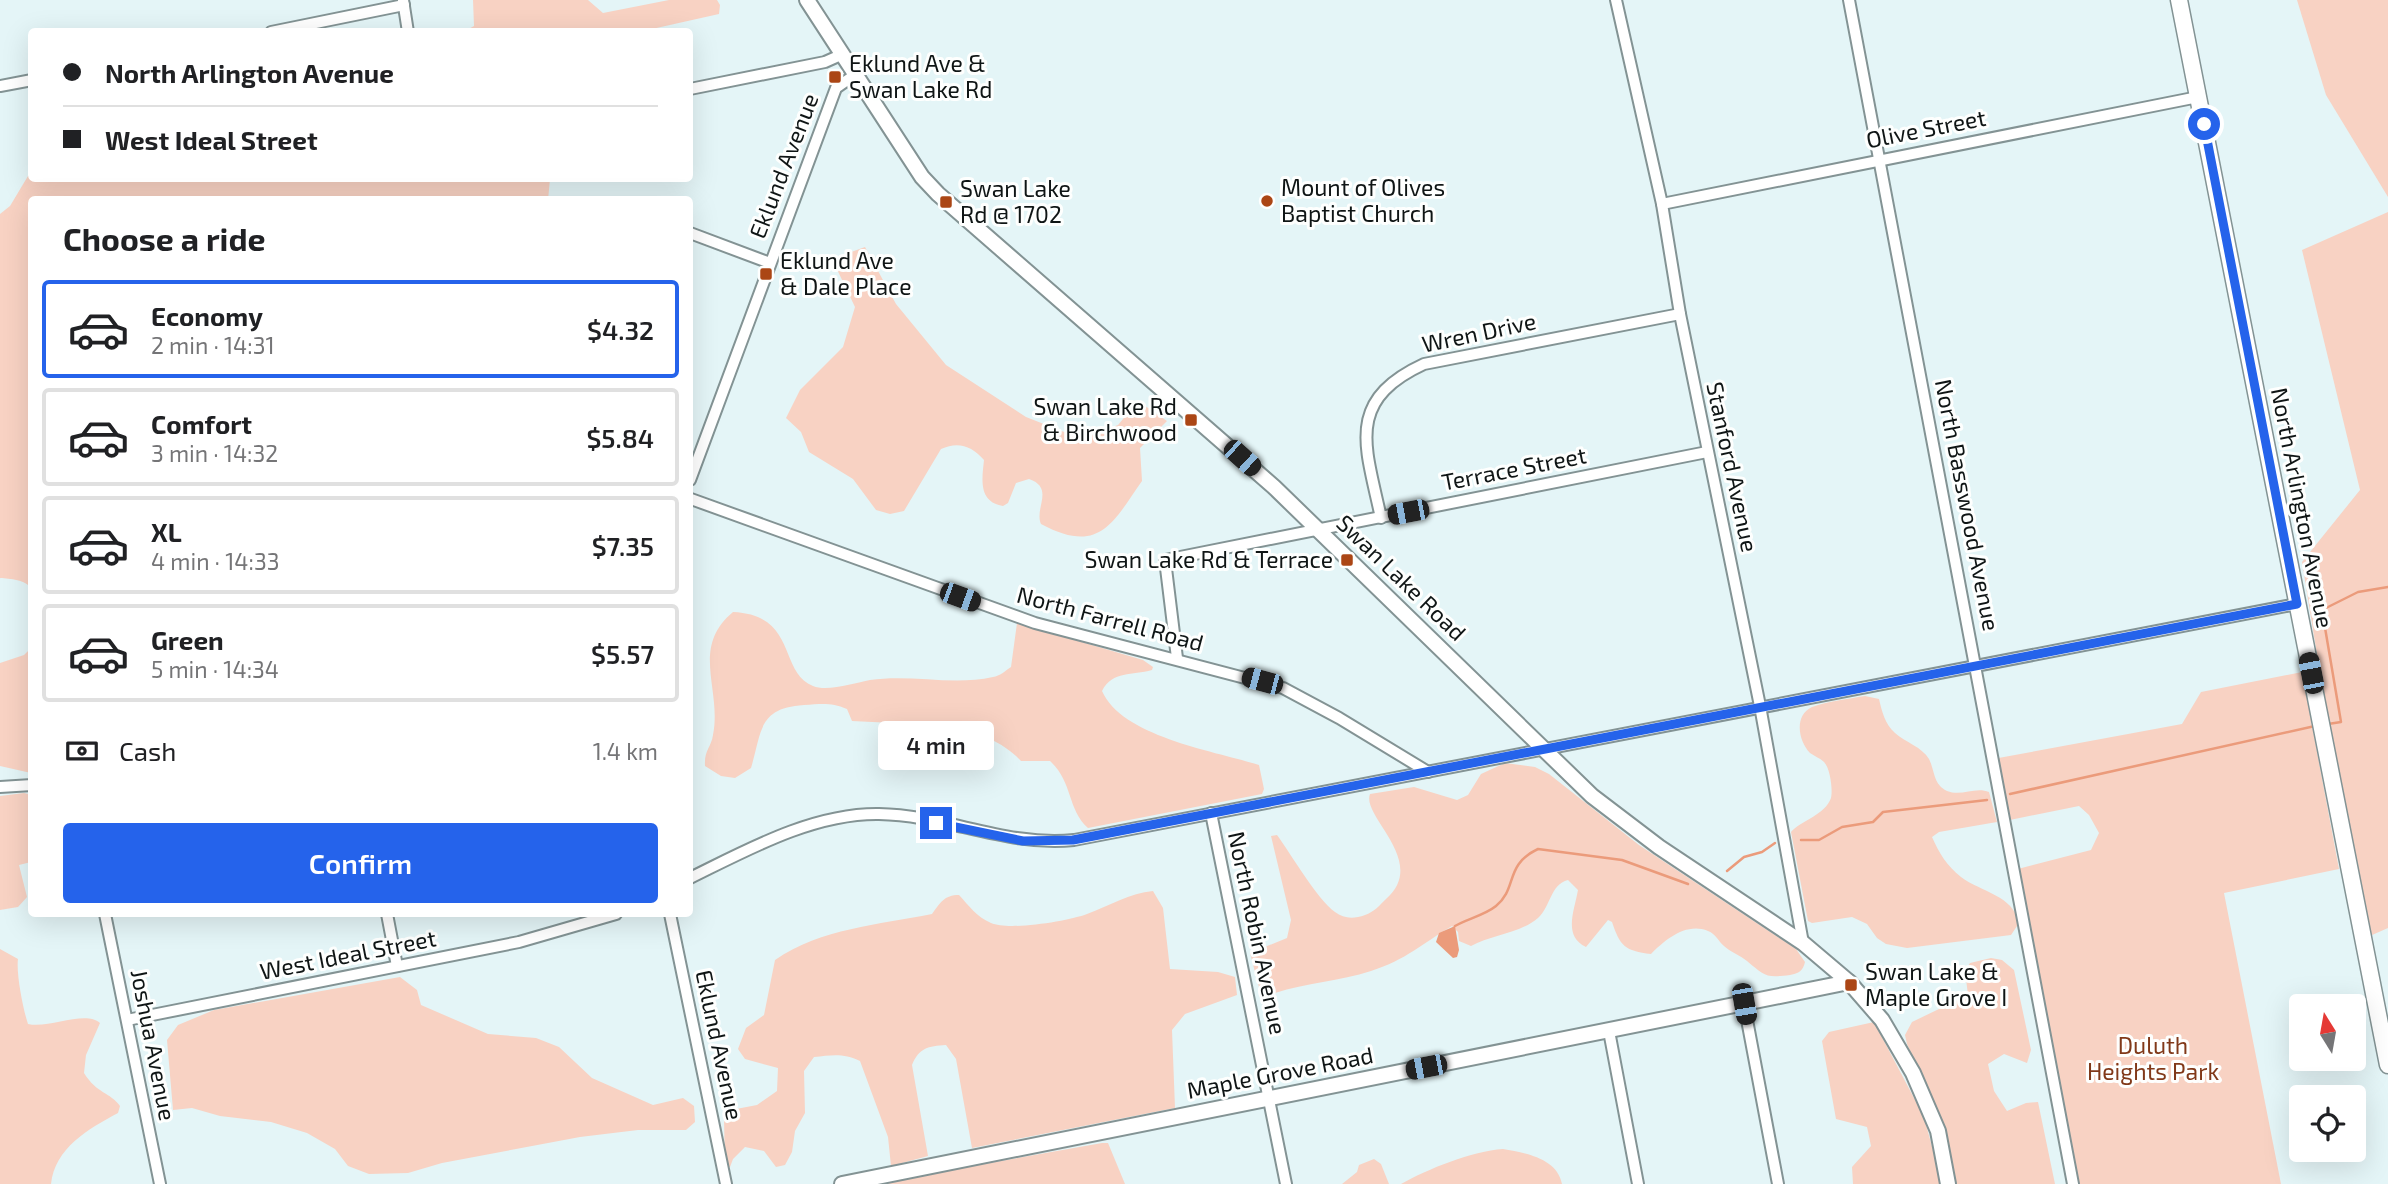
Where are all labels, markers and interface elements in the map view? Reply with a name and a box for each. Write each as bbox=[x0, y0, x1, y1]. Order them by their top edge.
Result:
place label: Eklund Ave & Swan Lake Rd bbox=[849, 49, 992, 103]
text: North Arlington Avenue bbox=[105, 57, 394, 88]
marker: Eklund Ave & Swan Lake Rd bbox=[827, 69, 843, 85]
street label: Eklund Avenue bbox=[743, 89, 824, 242]
street label: Olive Street bbox=[1864, 103, 1988, 153]
route start bbox=[2188, 108, 2220, 140]
text: West Ideal Street bbox=[105, 124, 318, 155]
place label: Mount of Olives Baptist Church bbox=[1281, 173, 1445, 227]
place label: Swan Lake Rd @ 1702 bbox=[960, 174, 1071, 228]
marker: Mount of Olives Baptist Church bbox=[1259, 193, 1275, 209]
marker: Swan Lake Rd @ 1702 bbox=[938, 194, 954, 210]
text: Choose a ride bbox=[63, 219, 266, 257]
place label: Eklund Ave & Dale Place bbox=[780, 246, 912, 300]
marker: Eklund Ave & Dale Place bbox=[758, 266, 774, 282]
icon: car bbox=[67, 298, 130, 361]
text: Economy bbox=[151, 300, 263, 331]
street label: Wren Drive bbox=[1419, 306, 1538, 358]
text: $4.32 bbox=[587, 314, 654, 345]
text: 2 min · 14:31 bbox=[151, 331, 275, 359]
street label: North Basswood Avenue bbox=[1930, 377, 2006, 633]
street label: Stanford Avenue bbox=[1701, 379, 1765, 554]
street label: North Arlington Avenue bbox=[2266, 385, 2340, 630]
place label: Swan Lake Rd & Birchwood bbox=[1034, 392, 1177, 446]
icon: car bbox=[67, 406, 130, 469]
text: Comfort bbox=[151, 408, 252, 439]
marker: Swan Lake Rd & Birchwood bbox=[1183, 412, 1199, 428]
text: $5.84 bbox=[586, 422, 654, 453]
car bbox=[1220, 436, 1265, 480]
text: 3 min · 14:32 bbox=[151, 439, 278, 467]
street label: Terrace Street bbox=[1439, 440, 1589, 496]
car bbox=[1386, 498, 1431, 526]
street label: Swan Lake Road bbox=[1331, 508, 1472, 646]
icon: car bbox=[67, 514, 130, 577]
text: XL bbox=[151, 516, 182, 547]
text: $7.35 bbox=[592, 530, 654, 561]
place label: Swan Lake Rd & Terrace bbox=[1084, 545, 1333, 573]
text: 4 min · 14:33 bbox=[151, 547, 279, 575]
marker: Swan Lake Rd & Terrace bbox=[1339, 552, 1355, 568]
car bbox=[937, 580, 984, 614]
street label: North Farrell Road bbox=[1014, 580, 1207, 656]
icon: car bbox=[67, 622, 130, 685]
text: Green bbox=[151, 624, 224, 655]
text: $5.57 bbox=[591, 638, 654, 669]
car bbox=[2297, 650, 2326, 696]
text: 5 min · 14:34 bbox=[151, 655, 279, 683]
car bbox=[1239, 665, 1286, 697]
callout: 4 min bbox=[878, 722, 994, 770]
text: 4 min bbox=[906, 731, 966, 759]
icon: cash bbox=[63, 732, 101, 770]
text: Cash bbox=[119, 735, 176, 766]
text: 1.4 km bbox=[593, 737, 658, 765]
route end bbox=[920, 807, 952, 839]
button: Confirm bbox=[63, 823, 658, 903]
street label: North Robin Avenue bbox=[1223, 829, 1293, 1037]
street label: West Ideal Street bbox=[257, 923, 438, 985]
place label: Swan Lake & Maple Grove I bbox=[1865, 957, 2007, 1011]
street label: Joshua Avenue bbox=[126, 967, 182, 1123]
street label: Eklund Avenue bbox=[690, 967, 750, 1122]
marker: Swan Lake & Maple Grove I bbox=[1843, 977, 1859, 993]
car bbox=[1731, 981, 1758, 1027]
north arrow bbox=[2289, 994, 2366, 1071]
map controls bbox=[2289, 994, 2366, 1162]
park label: Duluth Heights Park bbox=[2087, 1031, 2219, 1085]
street label: Maple Grove Road bbox=[1184, 1040, 1375, 1104]
car bbox=[1404, 1053, 1449, 1081]
button: locate bbox=[2289, 1085, 2366, 1162]

